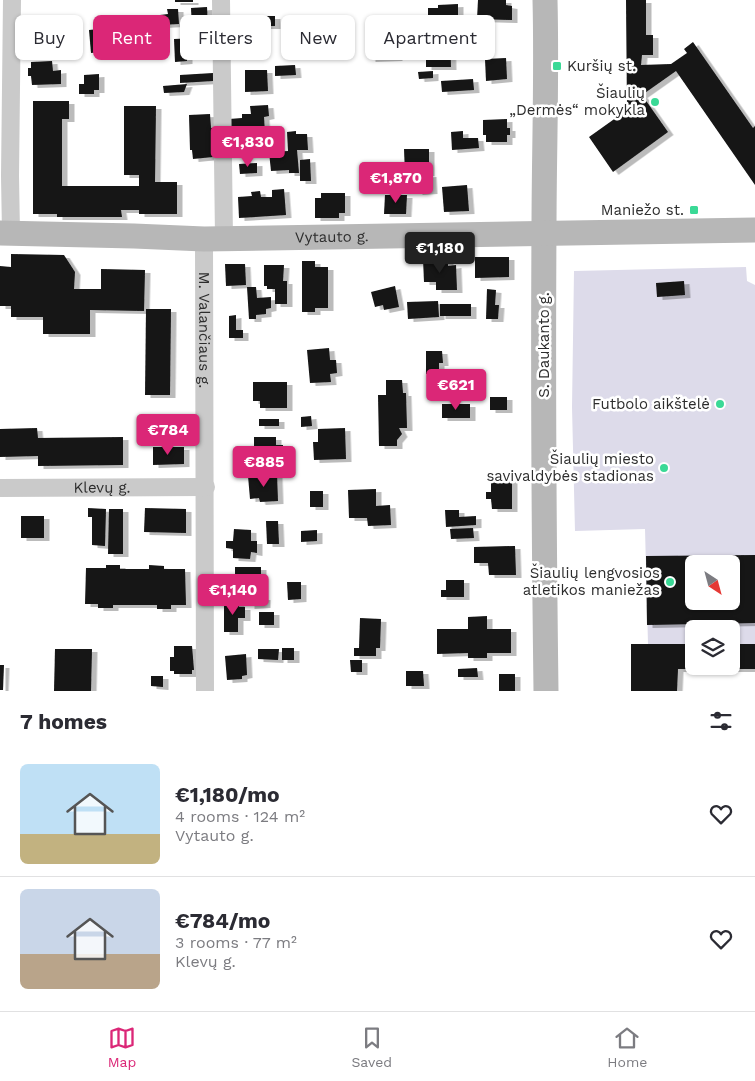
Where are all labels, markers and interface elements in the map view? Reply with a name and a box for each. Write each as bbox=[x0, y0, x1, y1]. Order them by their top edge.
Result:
chip: Buy bbox=[15, 15, 83, 60]
chip: Rent bbox=[93, 15, 170, 60]
chip: Filters bbox=[180, 15, 271, 60]
chip: New bbox=[281, 15, 355, 60]
chip: Apartment bbox=[365, 15, 495, 60]
place label: Kuršių st. bbox=[567, 57, 636, 75]
marker: Kuršių st. bbox=[551, 60, 563, 72]
place label: Šiaulių „Dermės“ mokykla bbox=[509, 83, 645, 119]
marker: Šiaulių „Dermės“ mokykla bbox=[649, 96, 661, 108]
pin: €1,830 bbox=[207, 126, 289, 168]
text: €1,830 bbox=[222, 132, 274, 151]
pin: €1,870 bbox=[355, 162, 437, 204]
text: €1,870 bbox=[370, 168, 422, 187]
place label: Maniežo st. bbox=[601, 201, 684, 219]
marker: Maniežo st. bbox=[688, 204, 700, 216]
street label: Vytauto g. bbox=[295, 227, 369, 247]
pin: €1,180 bbox=[399, 232, 481, 274]
text: €1,180 bbox=[416, 238, 464, 257]
street label: M. Valančiaus g. bbox=[195, 272, 213, 388]
street label: S. Daukanto g. bbox=[535, 292, 553, 398]
pin: €621 bbox=[426, 368, 486, 411]
text: €621 bbox=[437, 375, 475, 394]
place label: Futbolo aikštelė bbox=[592, 395, 710, 413]
marker: Futbolo aikštelė bbox=[714, 398, 726, 410]
pin: €784 bbox=[138, 414, 198, 456]
text: €784 bbox=[147, 420, 189, 439]
pin: €885 bbox=[234, 446, 294, 488]
place label: Šiaulių miesto savivaldybės stadionas bbox=[486, 449, 654, 485]
text: €885 bbox=[244, 452, 284, 471]
marker: Šiaulių miesto savivaldybės stadionas bbox=[658, 462, 670, 474]
street label: Klevų g. bbox=[73, 478, 131, 497]
north arrow bbox=[685, 555, 740, 610]
map controls bbox=[685, 555, 740, 675]
place label: Šiaulių lengvosios atletikos maniežas bbox=[523, 563, 660, 599]
pin: €1,140 bbox=[192, 574, 274, 616]
marker: Šiaulių lengvosios atletikos maniežas bbox=[664, 576, 676, 588]
text: €1,140 bbox=[209, 580, 257, 599]
button: layers bbox=[685, 620, 740, 675]
icon: filters bbox=[707, 707, 735, 735]
text: 7 homes bbox=[20, 709, 107, 734]
text: €1,180/mo bbox=[175, 782, 279, 807]
icon: home bbox=[60, 784, 120, 844]
icon: heart bbox=[707, 800, 735, 828]
text: 4 rooms · 124 m² bbox=[175, 807, 305, 826]
text: Vytauto g. bbox=[175, 826, 254, 845]
text: €784/mo bbox=[175, 908, 270, 933]
icon: home bbox=[60, 909, 120, 969]
icon: heart bbox=[707, 925, 735, 953]
text: 3 rooms · 77 m² bbox=[175, 933, 297, 952]
text: Klevų g. bbox=[175, 952, 236, 971]
tab: Map bbox=[108, 1024, 136, 1070]
tab: Saved bbox=[351, 1024, 392, 1070]
tab: Home bbox=[607, 1024, 647, 1070]

